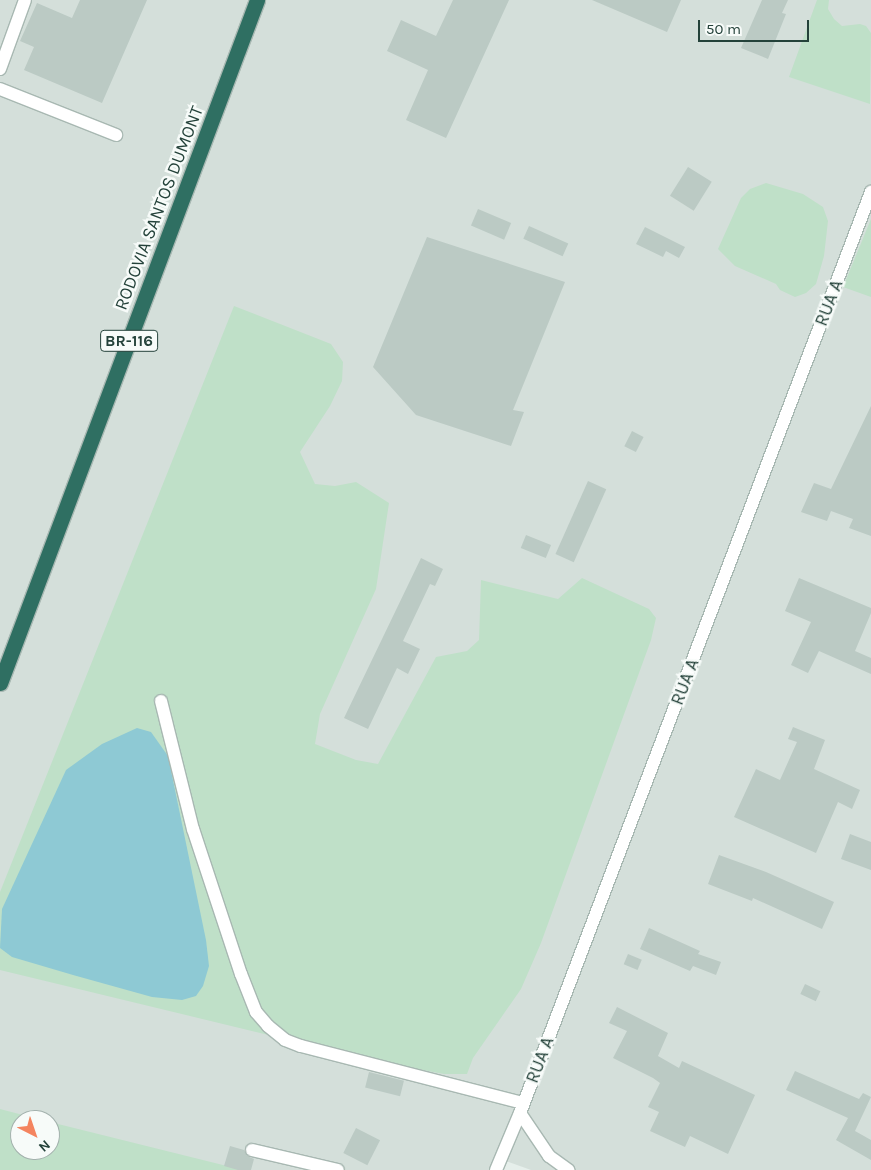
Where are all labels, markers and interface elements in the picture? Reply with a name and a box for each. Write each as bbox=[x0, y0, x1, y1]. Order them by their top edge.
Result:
scale bar bbox=[701, 10, 812, 42]
text: 50 m bbox=[706, 20, 741, 38]
street label: RODOVIA SANTOS DUMONT bbox=[110, 103, 208, 313]
street label: RUA A bbox=[810, 277, 848, 329]
road number: BR-116 bbox=[99, 328, 159, 354]
street label: RUA A bbox=[666, 656, 704, 708]
street label: RUA A bbox=[521, 1034, 559, 1086]
north arrow bbox=[10, 1110, 60, 1160]
text: N bbox=[35, 1136, 54, 1156]

